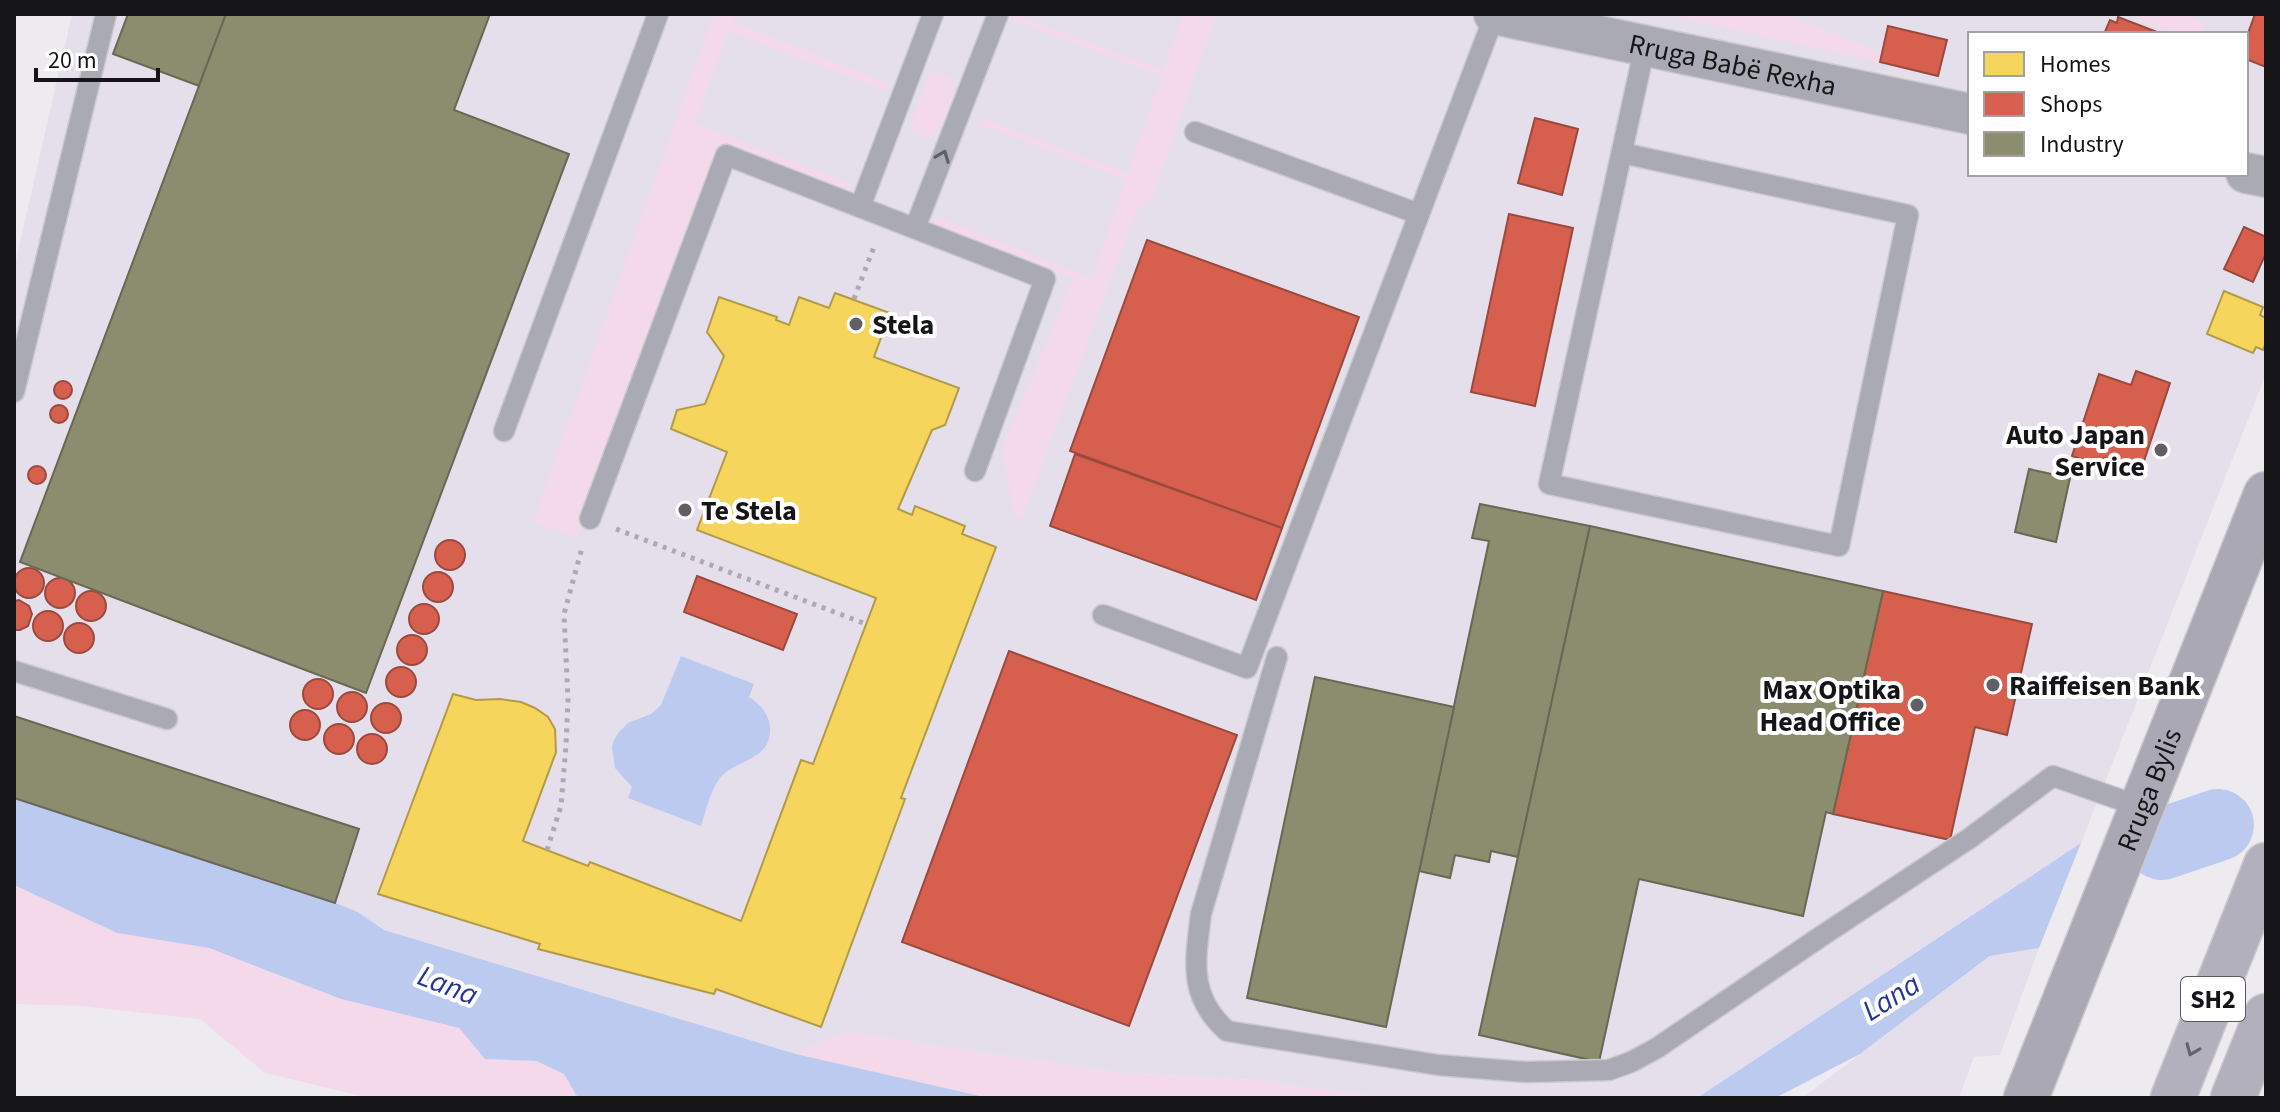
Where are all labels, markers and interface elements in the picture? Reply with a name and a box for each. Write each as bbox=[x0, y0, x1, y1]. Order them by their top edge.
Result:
street label: Rruga Babë Rexha bbox=[1625, 24, 1840, 106]
scale bar bbox=[36, 32, 158, 82]
legend bbox=[1968, 32, 2248, 176]
text: 20 m bbox=[48, 43, 97, 78]
text: Homes bbox=[2040, 47, 2111, 82]
text: Shops bbox=[2040, 87, 2102, 122]
text: Industry bbox=[2040, 127, 2124, 162]
one-way arrow bbox=[933, 149, 950, 163]
place label: Stela bbox=[872, 305, 934, 345]
marker: Stela bbox=[847, 315, 865, 333]
place label: Auto Japan Service bbox=[2005, 415, 2145, 487]
marker: Auto Japan Service bbox=[2152, 441, 2170, 459]
place label: Te Stela bbox=[701, 491, 797, 531]
marker: Te Stela bbox=[676, 501, 694, 519]
place label: Raiffeisen Bank bbox=[2009, 666, 2201, 706]
place label: Max Optika Head Office bbox=[1759, 670, 1901, 742]
marker: Raiffeisen Bank bbox=[1984, 676, 2002, 694]
marker: Max Optika Head Office bbox=[1908, 696, 1926, 714]
street label: Rruga Bylis bbox=[2107, 722, 2192, 857]
water label: Lana bbox=[411, 954, 484, 1017]
water label: Lana bbox=[1854, 963, 1929, 1032]
road number: SH2 bbox=[2181, 977, 2245, 1021]
one-way arrow bbox=[2185, 1042, 2202, 1056]

